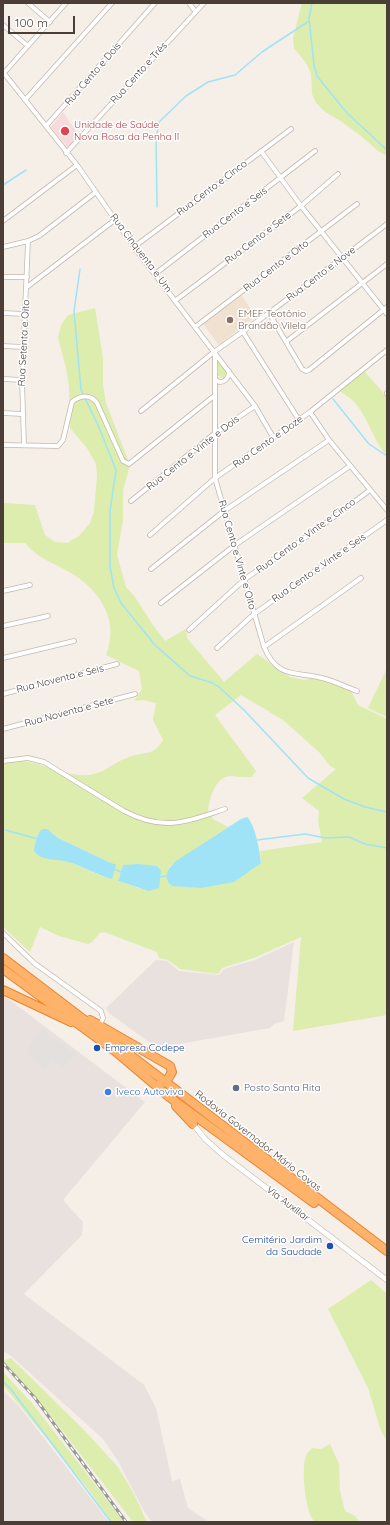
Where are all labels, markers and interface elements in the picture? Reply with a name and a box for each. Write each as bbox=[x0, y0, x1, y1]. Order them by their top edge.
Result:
scale bar bbox=[10, 8, 77, 34]
text: 100 m bbox=[15, 15, 48, 30]
street label: Rua Cento e Dois bbox=[62, 40, 124, 108]
street label: Rua Cento e Três bbox=[108, 40, 170, 106]
place label: Unidade de Saúde Nova Rosa da Penha II bbox=[74, 119, 179, 142]
marker: Unidade de Saúde Nova Rosa da Penha II bbox=[59, 125, 71, 137]
street label: Rua Cento e Cinco bbox=[174, 158, 250, 218]
street label: Rua Cento e Seis bbox=[200, 185, 270, 241]
street label: Rua Cento e Sete bbox=[223, 209, 293, 267]
street label: Rua Cinquenta e Um bbox=[107, 211, 175, 295]
street label: Rua Cento e Oito bbox=[241, 238, 311, 294]
street label: Rua Cento e Nove bbox=[284, 244, 358, 304]
street label: Rua Setenta e Oito bbox=[16, 299, 32, 387]
place label: EMEF Teotônio Brandão Vilela bbox=[238, 308, 306, 332]
marker: EMEF Teotônio Brandão Vilela bbox=[225, 315, 235, 325]
street label: Rua Cento e Vinte e Dois bbox=[144, 413, 242, 493]
street label: Rua Cento e Doze bbox=[231, 413, 305, 471]
street label: Rua Cento e Vinte e Cinco bbox=[254, 496, 358, 576]
street label: Rua Cento e Vinte e Oito bbox=[216, 499, 258, 611]
street label: Rua Cento e Vinte e Seis bbox=[270, 531, 368, 605]
street label: Rua Noventa e Seis bbox=[15, 662, 105, 696]
street label: Rua Noventa e Sete bbox=[23, 694, 115, 730]
place label: Empresa Codepe bbox=[105, 1042, 185, 1054]
marker: Empresa Codepe bbox=[92, 1043, 102, 1053]
place label: Posto Santa Rita bbox=[244, 1082, 321, 1094]
marker: Posto Santa Rita bbox=[231, 1083, 241, 1093]
place label: Iveco Autoviva bbox=[116, 1086, 183, 1098]
marker: Iveco Autoviva bbox=[103, 1087, 113, 1097]
street label: Rodovia Governador Mário Covas bbox=[193, 1088, 323, 1194]
street label: Via Auxiliar bbox=[264, 1184, 312, 1224]
place label: Cemitério Jardim da Saudade bbox=[242, 1234, 322, 1258]
marker: Cemitério Jardim da Saudade bbox=[325, 1241, 335, 1251]

